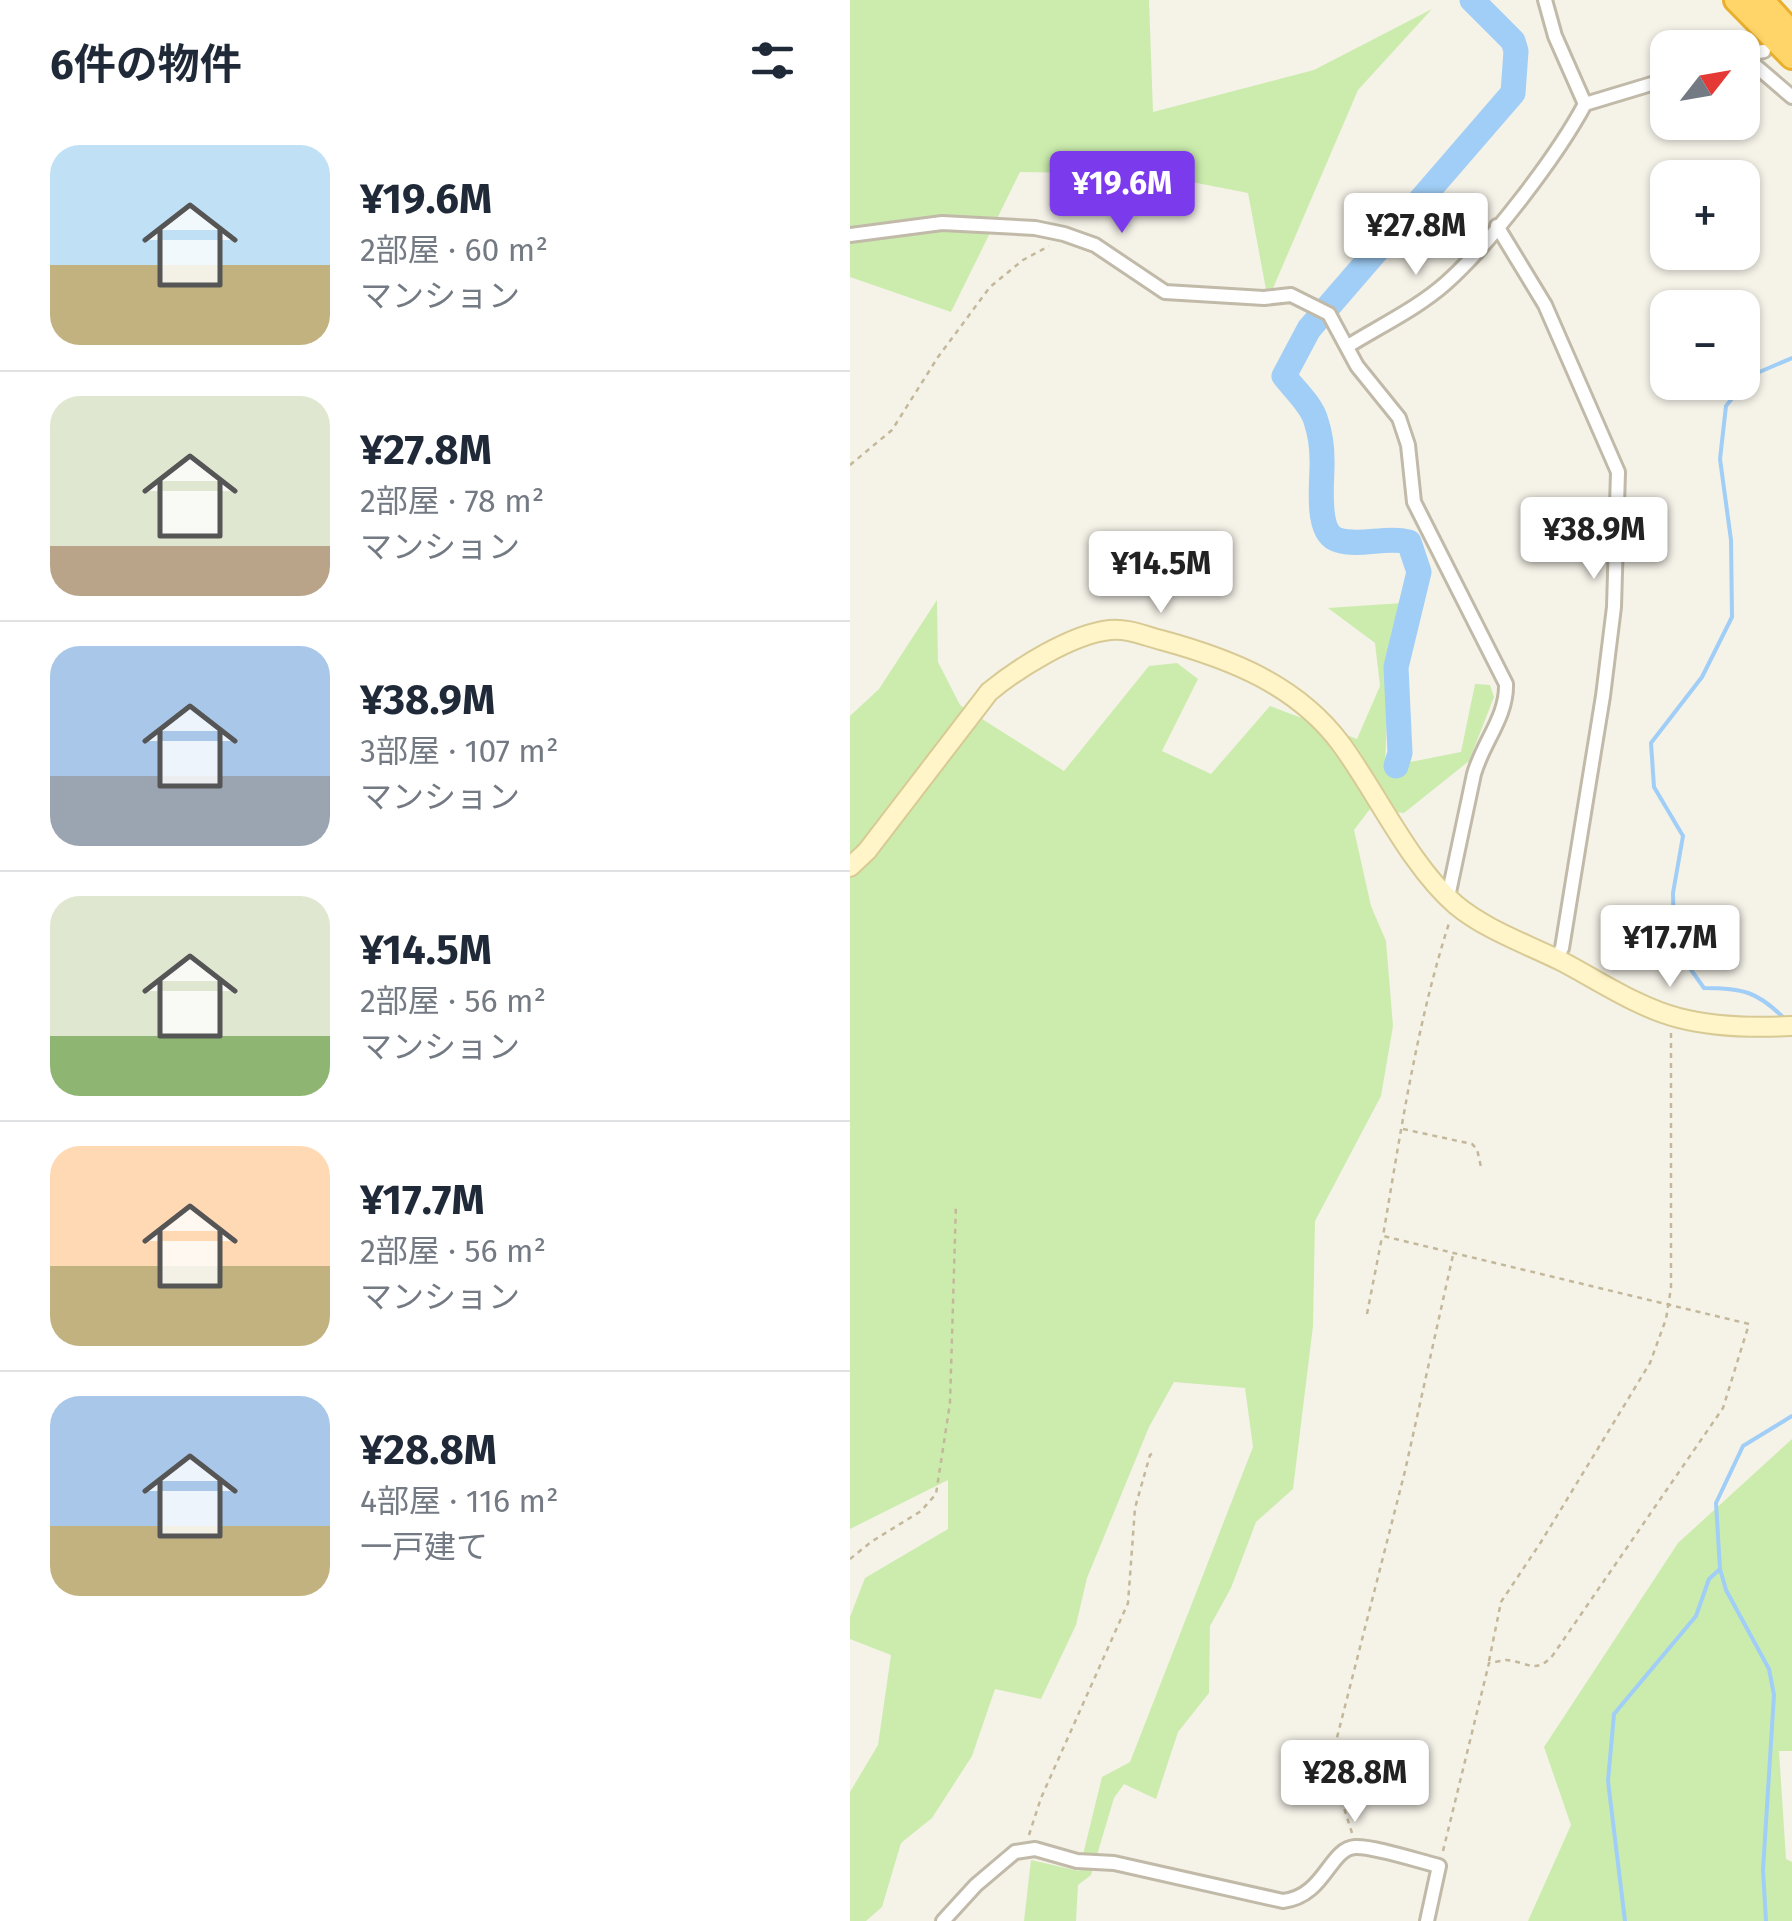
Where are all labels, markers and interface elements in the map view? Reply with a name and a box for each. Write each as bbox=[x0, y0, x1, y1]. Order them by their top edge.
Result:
north arrow bbox=[1650, 30, 1760, 140]
map controls bbox=[1650, 30, 1760, 400]
icon: filters bbox=[745, 33, 800, 88]
text: 6件の物件 bbox=[50, 40, 242, 90]
pin: ¥19.6M bbox=[1041, 151, 1203, 236]
button: + bbox=[1650, 160, 1760, 270]
text: ¥19.6M bbox=[1072, 164, 1172, 202]
text: ¥19.6M bbox=[360, 174, 492, 224]
icon: home bbox=[130, 185, 250, 305]
pin: ¥27.8M bbox=[1335, 193, 1497, 278]
text: ¥27.8M bbox=[1366, 206, 1466, 244]
text: 2部屋 · 60 m² bbox=[360, 231, 548, 269]
text: マンション bbox=[360, 277, 520, 315]
button: − bbox=[1650, 290, 1760, 400]
text: ¥27.8M bbox=[360, 425, 492, 475]
icon: home bbox=[130, 436, 250, 556]
text: 2部屋 · 78 m² bbox=[360, 482, 544, 520]
pin: ¥38.9M bbox=[1513, 497, 1675, 582]
text: ¥38.9M bbox=[1543, 510, 1645, 548]
text: マンション bbox=[360, 528, 520, 566]
pin: ¥14.5M bbox=[1080, 531, 1242, 616]
text: ¥14.5M bbox=[1111, 544, 1211, 582]
text: ¥38.9M bbox=[360, 675, 495, 725]
icon: home bbox=[130, 686, 250, 806]
text: 3部屋 · 107 m² bbox=[360, 732, 558, 770]
text: マンション bbox=[360, 778, 520, 816]
pin: ¥17.7M bbox=[1589, 905, 1751, 990]
text: ¥17.7M bbox=[1623, 918, 1717, 956]
text: ¥14.5M bbox=[360, 925, 492, 975]
icon: home bbox=[130, 936, 250, 1056]
text: 2部屋 · 56 m² bbox=[360, 982, 546, 1020]
text: マンション bbox=[360, 1028, 520, 1066]
text: ¥17.7M bbox=[360, 1175, 485, 1225]
icon: home bbox=[130, 1186, 250, 1306]
text: 2部屋 · 56 m² bbox=[360, 1232, 546, 1270]
text: マンション bbox=[360, 1278, 520, 1316]
text: ¥28.8M bbox=[360, 1425, 497, 1475]
icon: home bbox=[130, 1436, 250, 1556]
text: 4部屋 · 116 m² bbox=[360, 1482, 559, 1520]
text: 一戸建て bbox=[360, 1528, 488, 1566]
pin: ¥28.8M bbox=[1274, 1740, 1436, 1825]
text: ¥28.8M bbox=[1303, 1753, 1407, 1791]

